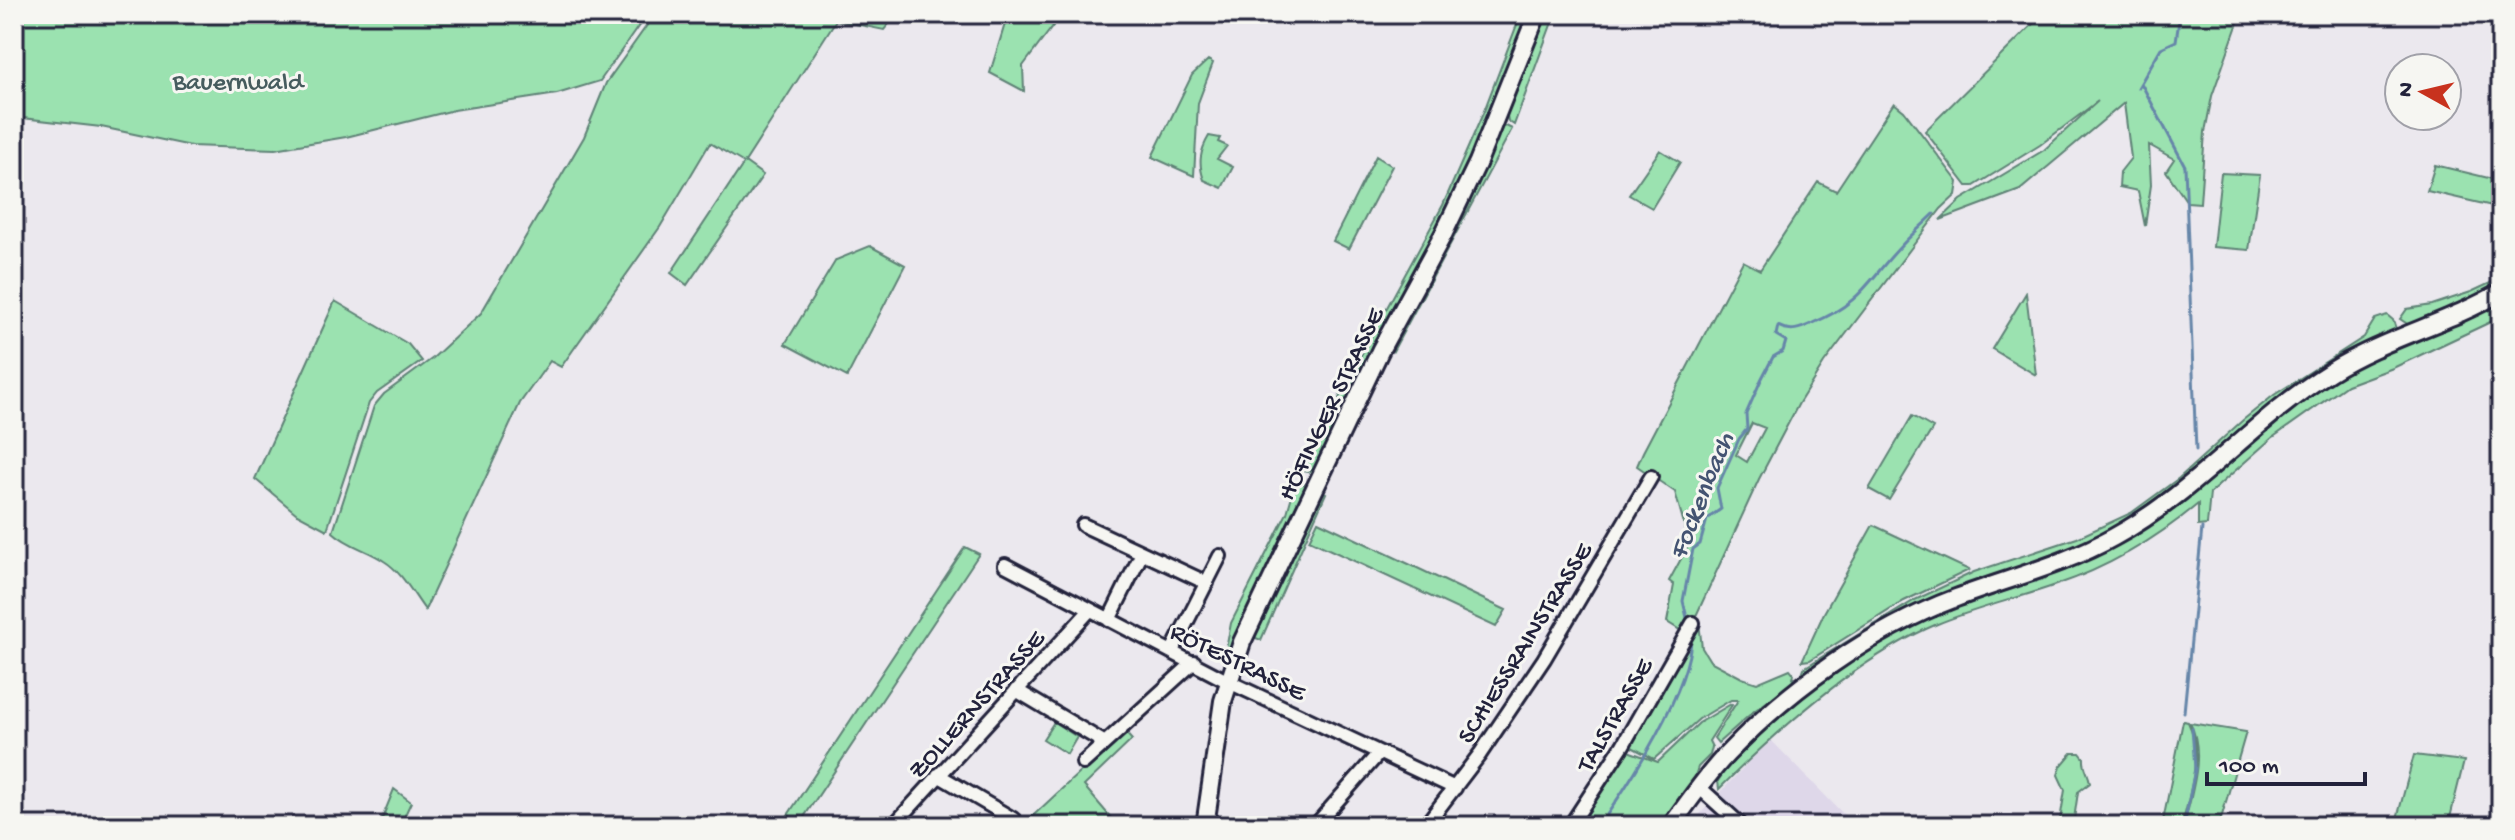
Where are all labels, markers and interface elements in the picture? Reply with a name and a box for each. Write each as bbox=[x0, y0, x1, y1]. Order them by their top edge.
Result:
north arrow bbox=[2383, 52, 2463, 132]
park label: Bauernwald bbox=[172, 69, 305, 100]
text: N bbox=[2393, 81, 2421, 99]
street label: HÖFINGER STRASSE bbox=[1273, 303, 1394, 506]
water label: Fockenbach bbox=[1663, 428, 1744, 565]
street label: SCHIESSRAINSTRASSE bbox=[1452, 538, 1602, 751]
street label: RÖTESTRASSE bbox=[1164, 618, 1311, 711]
street label: ZOLLERNSTRASSE bbox=[903, 625, 1054, 787]
street label: TALSTRASSE bbox=[1571, 653, 1662, 780]
scale bar bbox=[2207, 736, 2365, 786]
text: 100 m bbox=[2218, 753, 2279, 782]

